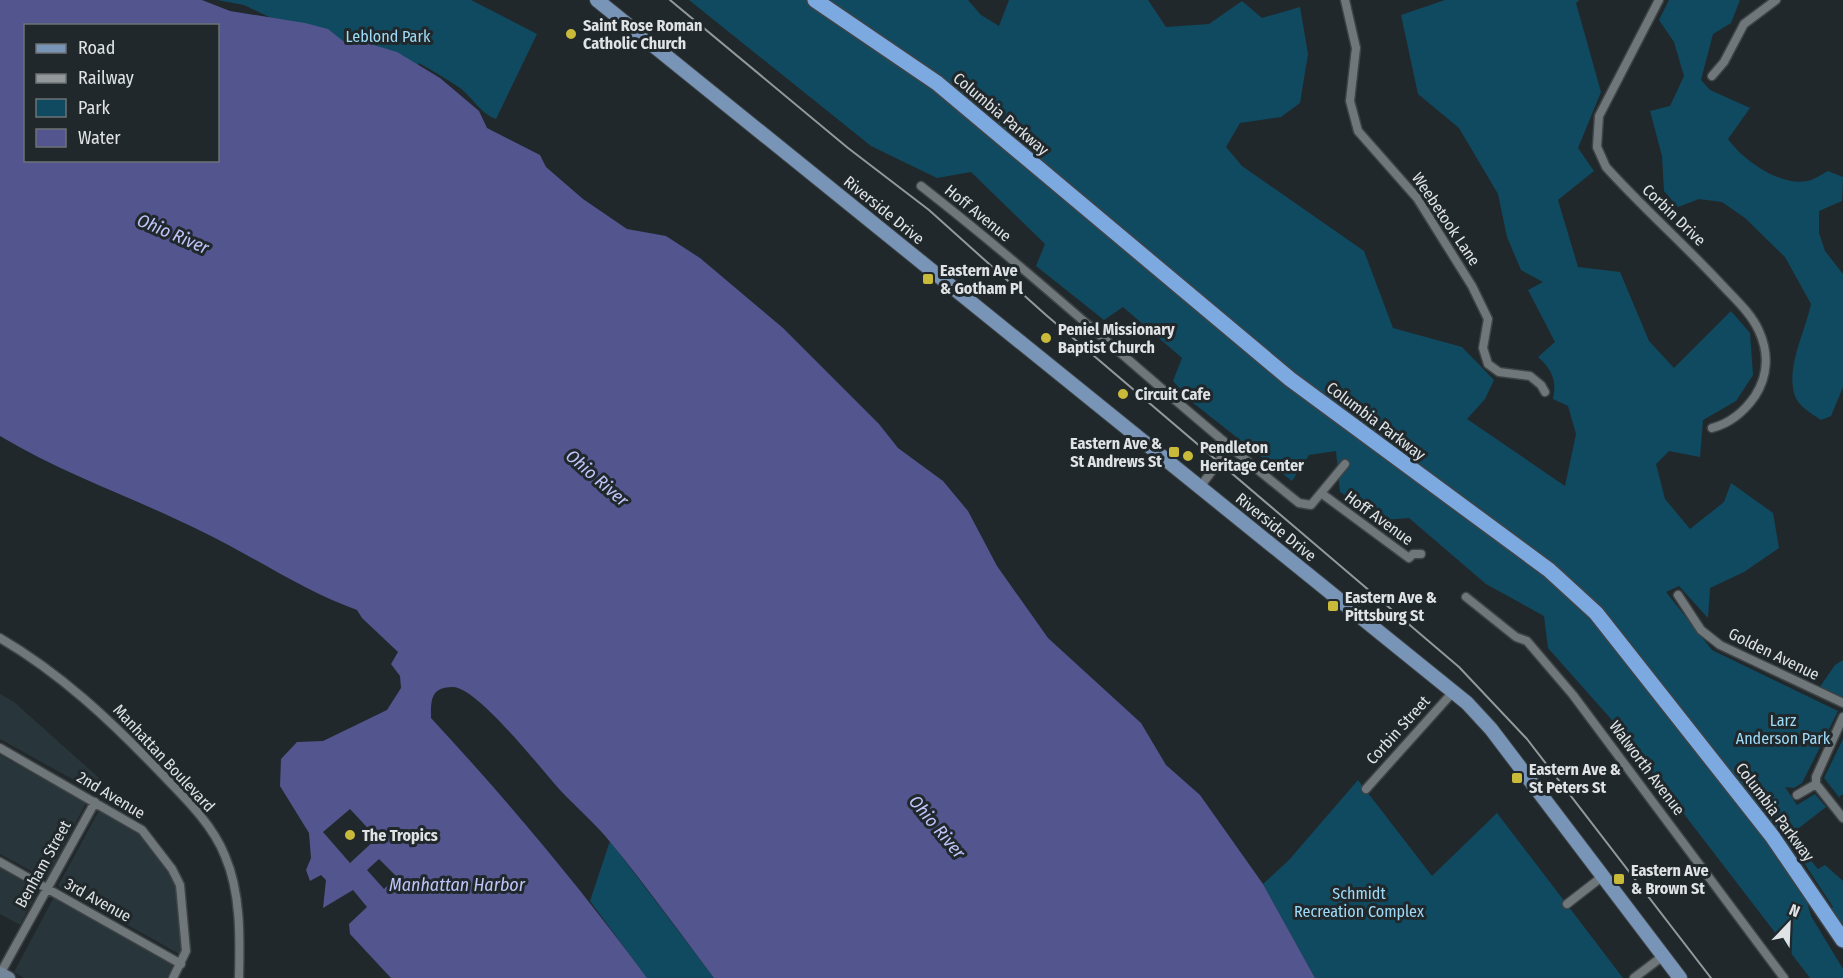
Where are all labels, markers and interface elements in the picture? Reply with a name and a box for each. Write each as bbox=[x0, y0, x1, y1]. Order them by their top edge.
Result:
place label: Saint Rose Roman Catholic Church bbox=[583, 16, 702, 53]
legend bbox=[24, 24, 219, 162]
park label: Leblond Park bbox=[346, 27, 431, 46]
marker: Saint Rose Roman Catholic Church bbox=[564, 27, 578, 41]
text: Road bbox=[78, 37, 115, 59]
text: Railway bbox=[78, 67, 134, 89]
street label: Columbia Parkway bbox=[949, 69, 1053, 160]
text: Park bbox=[78, 97, 111, 119]
text: Water bbox=[78, 127, 121, 149]
street label: Weebetook Lane bbox=[1408, 169, 1484, 269]
street label: Riverside Drive bbox=[840, 172, 928, 248]
street label: Corbin Drive bbox=[1638, 180, 1710, 250]
street label: Hoff Avenue bbox=[941, 181, 1015, 246]
water label: Ohio River bbox=[134, 209, 213, 259]
place label: Eastern Ave & Gotham Pl bbox=[940, 261, 1023, 298]
marker: Eastern Ave & Gotham Pl bbox=[921, 272, 935, 286]
place label: Peniel Missionary Baptist Church bbox=[1058, 320, 1175, 357]
marker: Peniel Missionary Baptist Church bbox=[1039, 331, 1053, 345]
street label: Columbia Parkway bbox=[1323, 378, 1430, 465]
place label: Circuit Cafe bbox=[1135, 385, 1211, 404]
marker: Circuit Cafe bbox=[1116, 387, 1130, 401]
place label: Eastern Ave & St Andrews St bbox=[1070, 434, 1162, 471]
place label: Pendleton Heritage Center bbox=[1200, 438, 1304, 475]
water label: Ohio River bbox=[561, 445, 633, 512]
marker: Eastern Ave & St Andrews St bbox=[1167, 445, 1181, 459]
marker: Pendleton Heritage Center bbox=[1181, 449, 1195, 463]
street label: Hoff Avenue bbox=[1341, 487, 1417, 549]
street label: Riverside Drive bbox=[1232, 489, 1320, 565]
place label: Eastern Ave & Pittsburg St bbox=[1345, 588, 1437, 625]
marker: Eastern Ave & Pittsburg St bbox=[1326, 599, 1340, 613]
street label: Golden Avenue bbox=[1726, 624, 1823, 684]
street label: Corbin Street bbox=[1362, 691, 1434, 768]
street label: Manhattan Boulevard bbox=[109, 700, 219, 816]
park label: Larz Anderson Park bbox=[1736, 711, 1831, 748]
street label: Walworth Avenue bbox=[1605, 717, 1689, 819]
street label: Columbia Parkway bbox=[1732, 759, 1819, 866]
place label: Eastern Ave & St Peters St bbox=[1529, 760, 1621, 797]
street label: 2nd Avenue bbox=[74, 767, 149, 823]
marker: Eastern Ave & St Peters St bbox=[1510, 771, 1524, 785]
water label: Ohio River bbox=[904, 791, 970, 864]
street label: Benham Street bbox=[11, 816, 75, 911]
place label: The Tropics bbox=[362, 826, 438, 845]
marker: The Tropics bbox=[343, 828, 357, 842]
place label: Eastern Ave & Brown St bbox=[1631, 861, 1709, 898]
marker: Eastern Ave & Brown St bbox=[1612, 872, 1626, 886]
street label: 3rd Avenue bbox=[62, 874, 135, 926]
water label: Manhattan Harbor bbox=[389, 874, 526, 896]
park label: Schmidt Recreation Complex bbox=[1294, 884, 1424, 921]
north arrow bbox=[1759, 894, 1819, 954]
text: N bbox=[1787, 900, 1803, 921]

